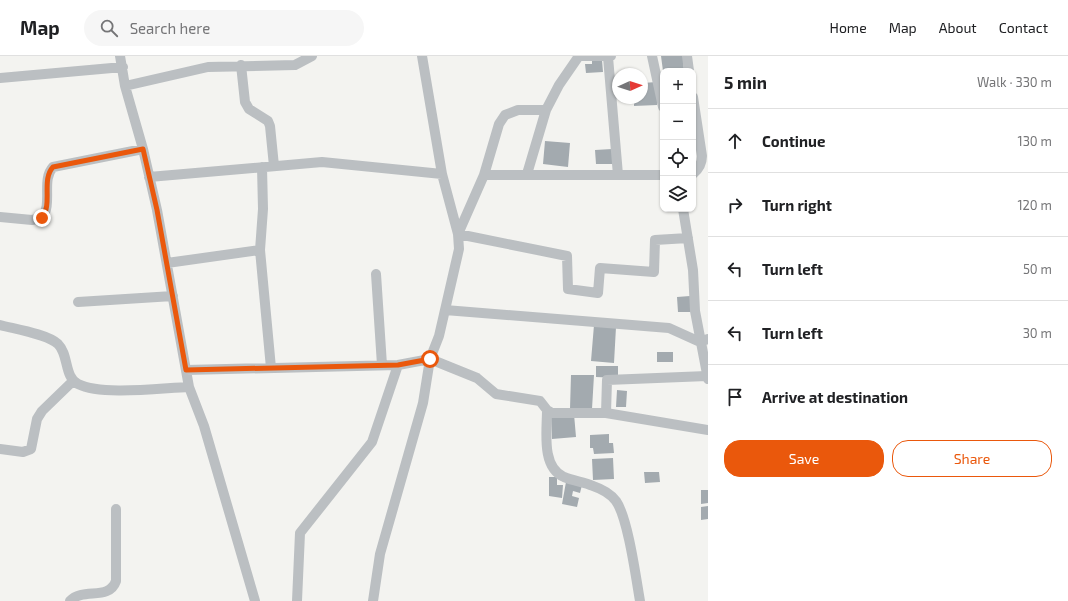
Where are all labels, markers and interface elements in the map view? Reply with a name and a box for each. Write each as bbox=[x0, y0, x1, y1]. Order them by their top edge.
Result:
search box bbox=[84, 10, 364, 46]
text: Map bbox=[20, 16, 60, 39]
icon: search bbox=[98, 17, 120, 39]
text: Search here bbox=[130, 19, 210, 37]
text: Home bbox=[830, 19, 867, 36]
text: Map bbox=[889, 19, 917, 36]
text: About bbox=[939, 19, 977, 36]
text: Contact bbox=[999, 19, 1048, 36]
north arrow bbox=[612, 68, 648, 104]
map controls bbox=[660, 68, 696, 212]
button: + bbox=[660, 68, 696, 104]
text: 5 min bbox=[724, 72, 767, 92]
text: Walk · 330 m bbox=[977, 74, 1052, 90]
button: − bbox=[660, 104, 696, 140]
icon: ahead bbox=[724, 130, 746, 152]
text: Continue bbox=[762, 132, 825, 150]
text: 130 m bbox=[1017, 133, 1052, 149]
button: locate bbox=[660, 140, 696, 176]
button: layers bbox=[660, 176, 696, 212]
icon: right bbox=[724, 194, 746, 216]
text: Turn right bbox=[762, 196, 832, 214]
text: 120 m bbox=[1017, 197, 1052, 213]
route end bbox=[33, 209, 51, 227]
icon: left bbox=[724, 258, 746, 280]
text: Turn left bbox=[762, 260, 823, 278]
text: 50 m bbox=[1023, 261, 1052, 277]
icon: left bbox=[724, 322, 746, 344]
text: Turn left bbox=[762, 324, 823, 342]
text: 30 m bbox=[1023, 325, 1052, 341]
route start bbox=[421, 350, 439, 368]
icon: arrive bbox=[724, 386, 746, 408]
text: Arrive at destination bbox=[762, 388, 908, 406]
button: Save bbox=[724, 440, 884, 477]
button: Share bbox=[892, 440, 1052, 477]

